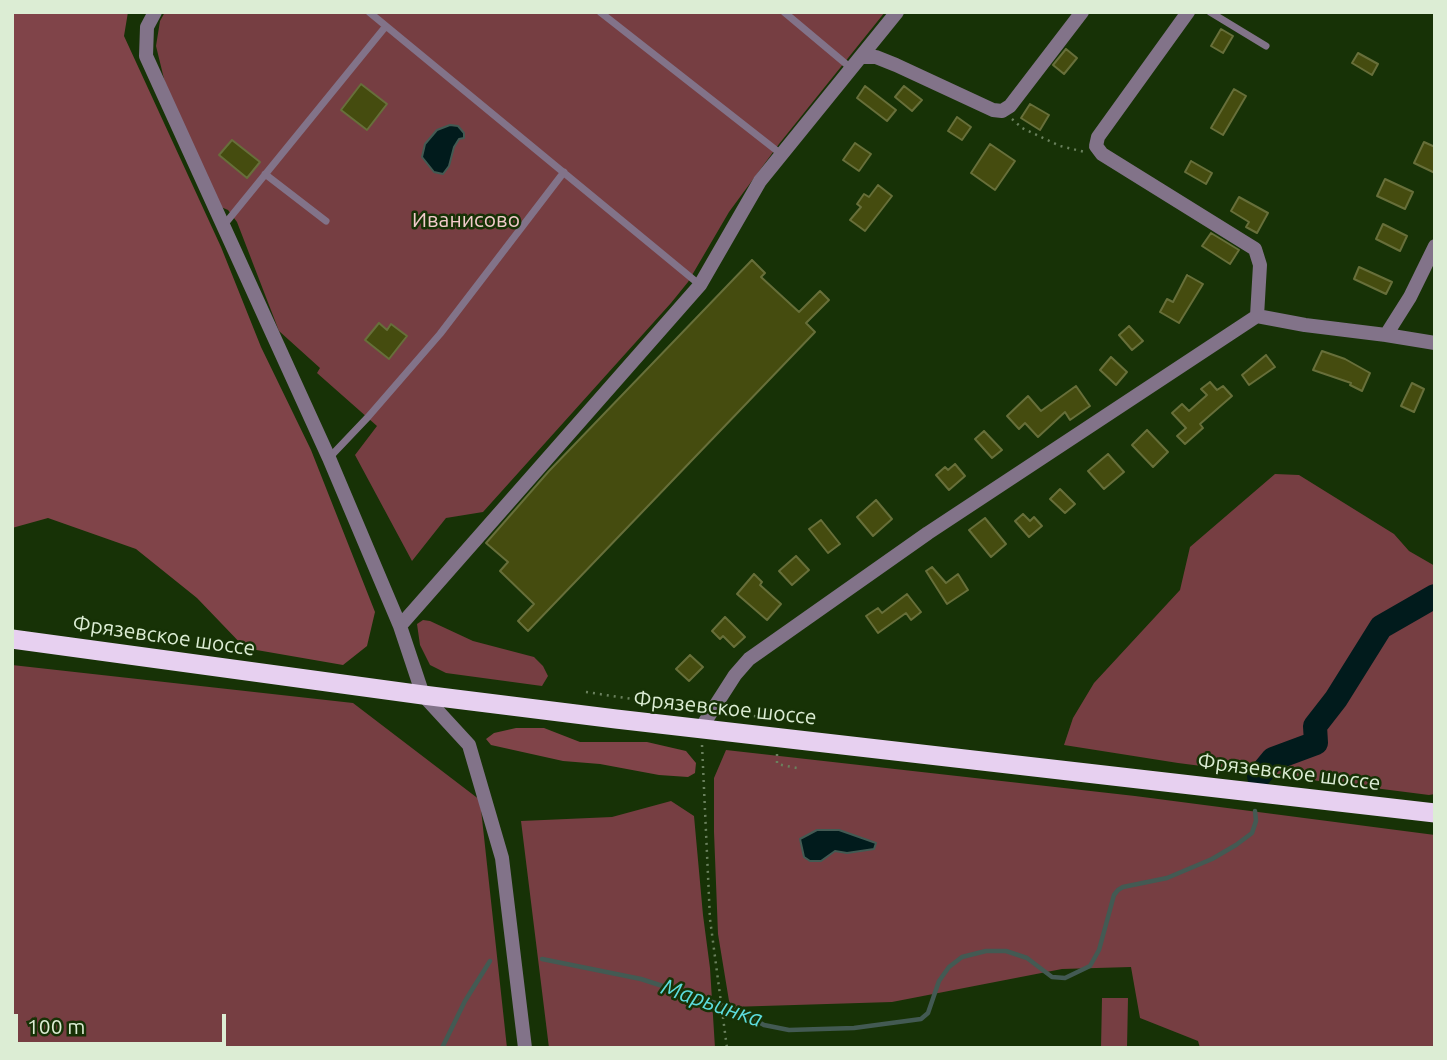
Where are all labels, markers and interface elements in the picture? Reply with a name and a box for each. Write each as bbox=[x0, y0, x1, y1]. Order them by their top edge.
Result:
park label: Иванисово bbox=[412, 207, 520, 233]
street label: Фрязевское шоссе bbox=[71, 611, 257, 661]
street label: Фрязевское шоссе bbox=[632, 686, 818, 730]
street label: Фрязевское шоссе bbox=[1196, 748, 1382, 796]
water label: Марьинка bbox=[658, 973, 766, 1033]
scale bar bbox=[18, 1000, 229, 1044]
text: 100 m bbox=[27, 1014, 85, 1038]

